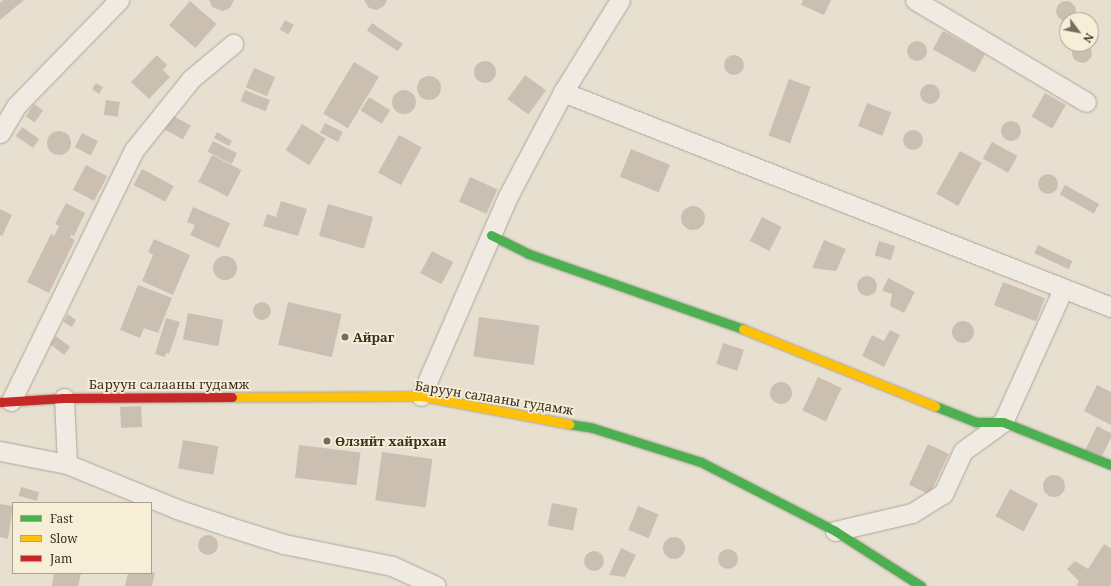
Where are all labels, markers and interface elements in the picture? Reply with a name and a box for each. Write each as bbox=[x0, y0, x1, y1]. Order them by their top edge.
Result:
north arrow bbox=[1059, 12, 1099, 52]
text: N bbox=[1080, 30, 1097, 46]
place label: Айраг bbox=[353, 329, 394, 345]
marker: Айраг bbox=[340, 332, 350, 342]
street label: Баруун салааны гудамж bbox=[89, 376, 249, 392]
street label: Баруун салааны гудамж bbox=[414, 378, 574, 418]
place label: Өлзийт хайрхан bbox=[335, 433, 446, 449]
marker: Өлзийт хайрхан bbox=[322, 436, 332, 446]
legend bbox=[12, 502, 152, 574]
text: Fast bbox=[50, 510, 73, 527]
text: Slow bbox=[50, 530, 78, 547]
text: Jam bbox=[50, 550, 72, 567]

